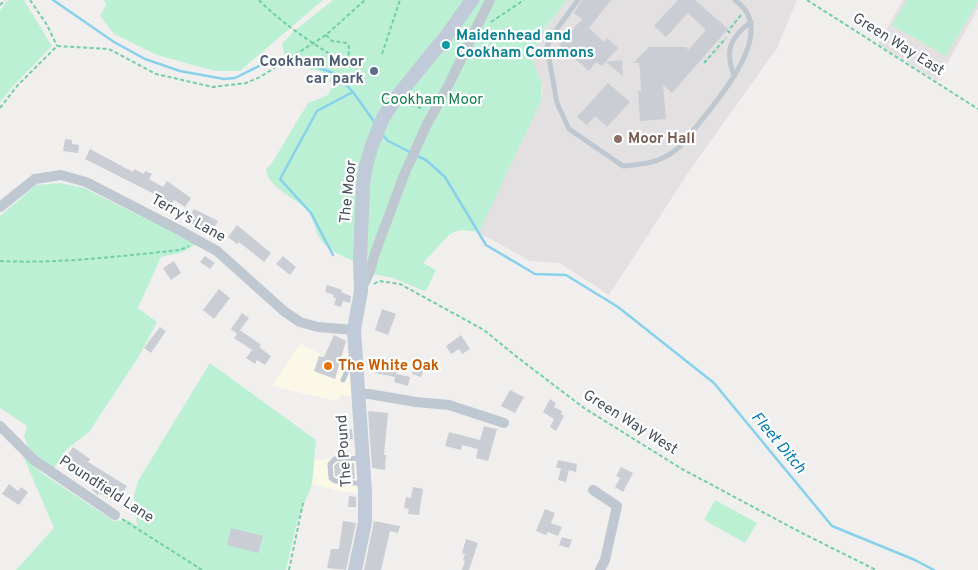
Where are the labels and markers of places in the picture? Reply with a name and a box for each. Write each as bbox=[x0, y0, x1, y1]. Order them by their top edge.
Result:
place label: Maidenhead and Cookham Commons bbox=[456, 27, 594, 63]
marker: Maidenhead and Cookham Commons bbox=[440, 39, 452, 51]
place label: Cookham Moor car park bbox=[259, 53, 365, 89]
marker: Cookham Moor car park bbox=[368, 65, 380, 77]
place label: Moor Hall bbox=[628, 130, 695, 149]
marker: Moor Hall bbox=[612, 133, 624, 145]
place label: The White Oak bbox=[338, 357, 439, 376]
marker: The White Oak bbox=[322, 360, 334, 372]

